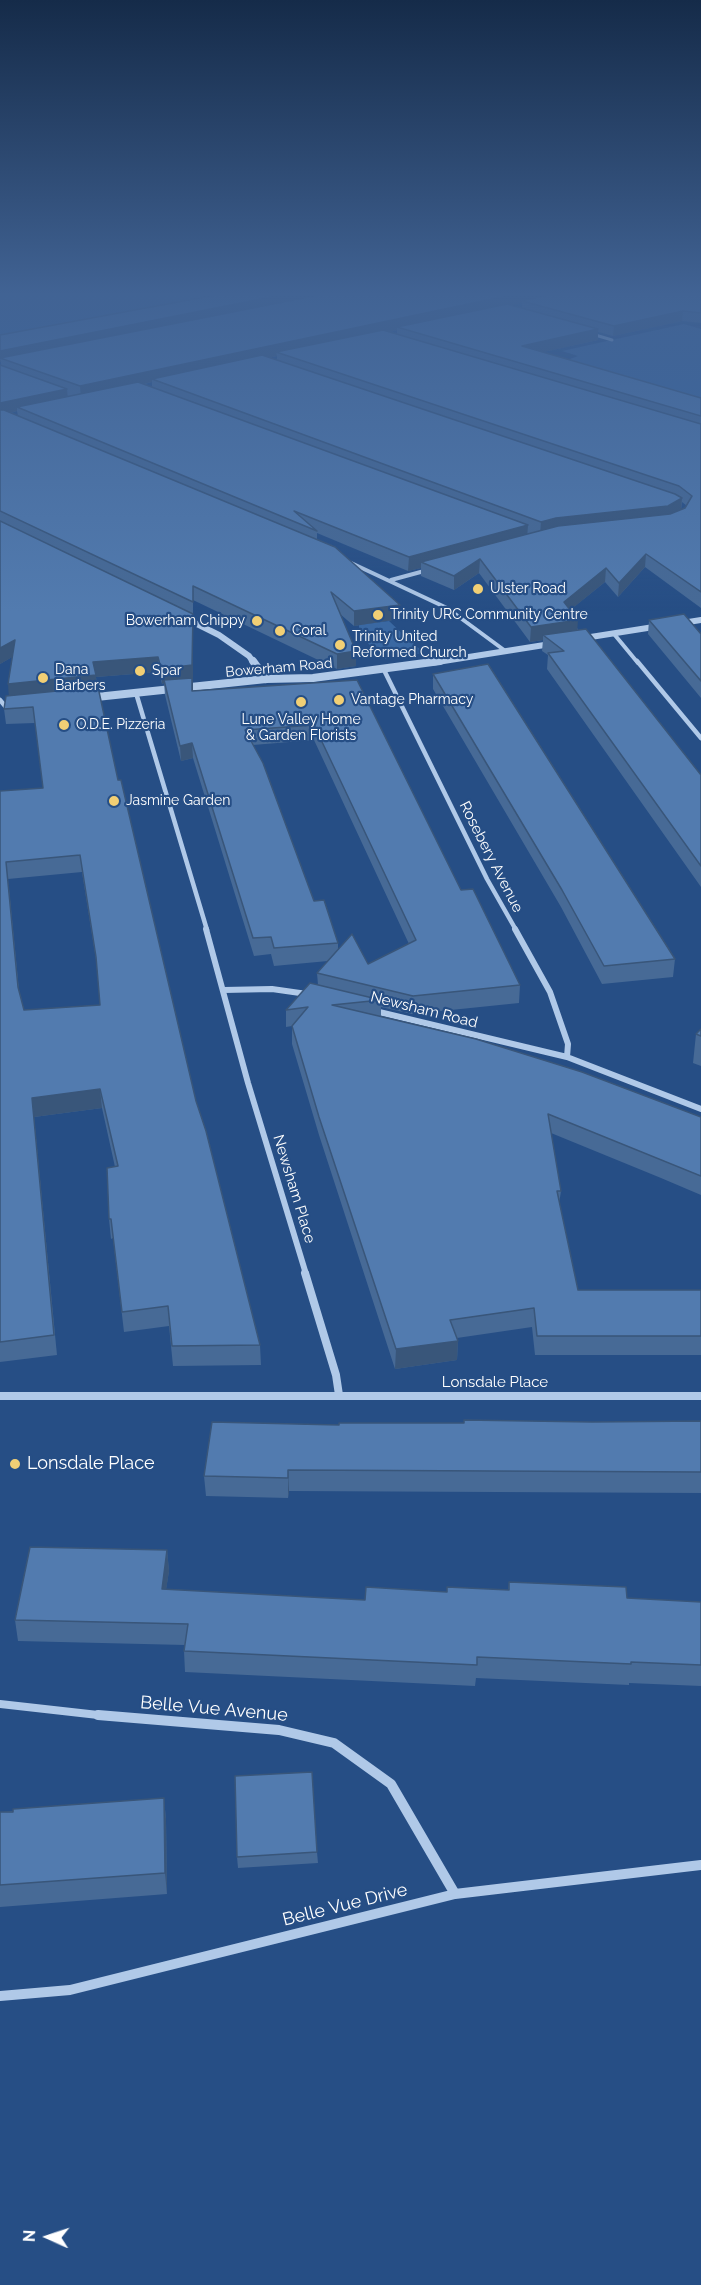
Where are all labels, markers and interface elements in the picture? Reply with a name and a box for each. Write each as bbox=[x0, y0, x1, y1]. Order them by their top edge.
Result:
place label: Ulster Road bbox=[490, 581, 566, 597]
marker: Ulster Road bbox=[471, 582, 485, 596]
place label: Trinity URC Community Centre bbox=[390, 607, 588, 623]
marker: Trinity URC Community Centre bbox=[371, 608, 385, 622]
place label: Bowerham Chippy bbox=[126, 613, 245, 629]
marker: Bowerham Chippy bbox=[250, 614, 264, 628]
place label: Coral bbox=[292, 623, 326, 639]
marker: Coral bbox=[273, 624, 287, 638]
place label: Trinity United Reformed Church bbox=[352, 629, 467, 662]
marker: Trinity United Reformed Church bbox=[333, 638, 347, 652]
street label: Bowerham Road bbox=[225, 655, 333, 681]
place label: Dana Barbers bbox=[55, 662, 105, 694]
place label: Spar bbox=[152, 663, 182, 679]
marker: Spar bbox=[133, 664, 147, 678]
marker: Dana Barbers bbox=[36, 671, 50, 685]
place label: Vantage Pharmacy bbox=[351, 692, 473, 708]
marker: Vantage Pharmacy bbox=[332, 693, 346, 707]
marker: Lune Valley Home & Garden Florists bbox=[294, 695, 308, 709]
place label: Lune Valley Home & Garden Florists bbox=[241, 712, 361, 744]
place label: O.D.E. Pizzeria bbox=[76, 717, 165, 733]
marker: O.D.E. Pizzeria bbox=[57, 718, 71, 732]
place label: Jasmine Garden bbox=[126, 793, 230, 809]
marker: Jasmine Garden bbox=[107, 794, 121, 808]
street label: Rosebery Avenue bbox=[455, 798, 527, 916]
street label: Newsham Road bbox=[369, 988, 479, 1032]
street label: Newsham Place bbox=[269, 1133, 319, 1245]
street label: Lonsdale Place bbox=[442, 1373, 548, 1391]
place label: Lonsdale Place bbox=[27, 1453, 155, 1475]
marker: Lonsdale Place bbox=[8, 1457, 22, 1471]
street label: Belle Vue Avenue bbox=[139, 1692, 289, 1726]
street label: Belle Vue Drive bbox=[280, 1879, 410, 1931]
north arrow bbox=[18, 2207, 78, 2267]
text: N bbox=[20, 2229, 39, 2243]

